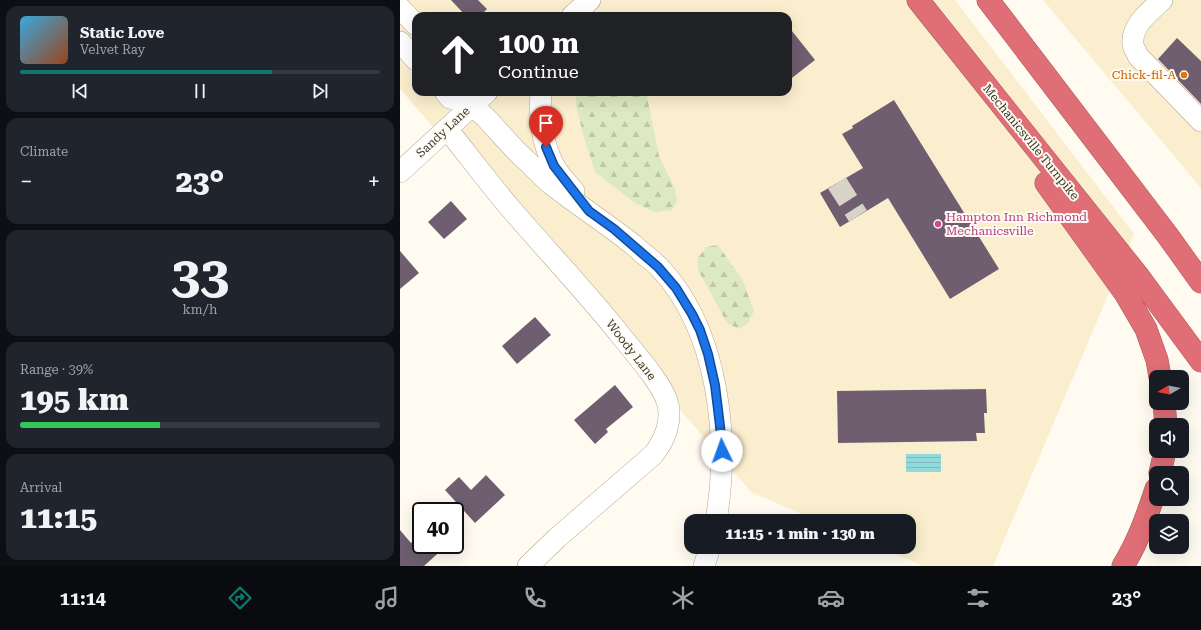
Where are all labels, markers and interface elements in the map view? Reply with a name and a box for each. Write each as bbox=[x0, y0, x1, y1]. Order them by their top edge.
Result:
text: Static Love bbox=[80, 24, 164, 42]
text: 100 m bbox=[498, 27, 579, 60]
icon: ahead bbox=[432, 28, 484, 80]
text: Velvet Ray bbox=[80, 42, 145, 57]
text: Continue bbox=[498, 61, 579, 82]
place label: Chick-fil-A bbox=[1112, 68, 1177, 82]
marker: Chick-fil-A bbox=[1179, 70, 1189, 80]
icon: previous bbox=[69, 80, 91, 102]
icon: pause bbox=[189, 80, 211, 102]
icon: next bbox=[309, 80, 331, 102]
street label: Mechanicsville Turnpike bbox=[980, 82, 1082, 203]
street label: Sandy Lane bbox=[413, 103, 473, 160]
pin bbox=[529, 106, 563, 147]
icon: arrive bbox=[535, 112, 557, 134]
text: Climate bbox=[20, 144, 68, 159]
text: 23° bbox=[176, 164, 224, 199]
text: − bbox=[20, 169, 32, 194]
text: + bbox=[368, 169, 380, 194]
place label: Hampton Inn Richmond Mechanicsville bbox=[946, 210, 1087, 238]
marker: Hampton Inn Richmond Mechanicsville bbox=[933, 219, 943, 229]
text: 33 bbox=[171, 245, 229, 306]
text: km/h bbox=[183, 302, 217, 317]
street label: Woody Lane bbox=[603, 317, 659, 383]
text: Range · 39% bbox=[20, 362, 93, 377]
north arrow bbox=[1149, 370, 1189, 410]
map controls bbox=[1149, 370, 1189, 554]
text: 195 km bbox=[20, 382, 129, 417]
button: sound bbox=[1149, 418, 1189, 458]
position arrow bbox=[701, 430, 743, 472]
button: search bbox=[1149, 466, 1189, 506]
text: Arrival bbox=[20, 480, 62, 495]
text: 11:15 bbox=[20, 500, 97, 535]
speed limit sign: 40 bbox=[412, 502, 464, 554]
button: layers bbox=[1149, 514, 1189, 554]
text: 11:15 · 1 min · 130 m bbox=[725, 525, 875, 543]
icon: directions bbox=[226, 584, 254, 612]
icon: music bbox=[373, 584, 401, 612]
icon: phone bbox=[521, 584, 549, 612]
icon: climate bbox=[669, 584, 697, 612]
icon: car bbox=[817, 584, 845, 612]
icon: filters bbox=[964, 584, 992, 612]
text: 11:14 bbox=[60, 588, 106, 609]
text: 23° bbox=[1112, 588, 1141, 609]

